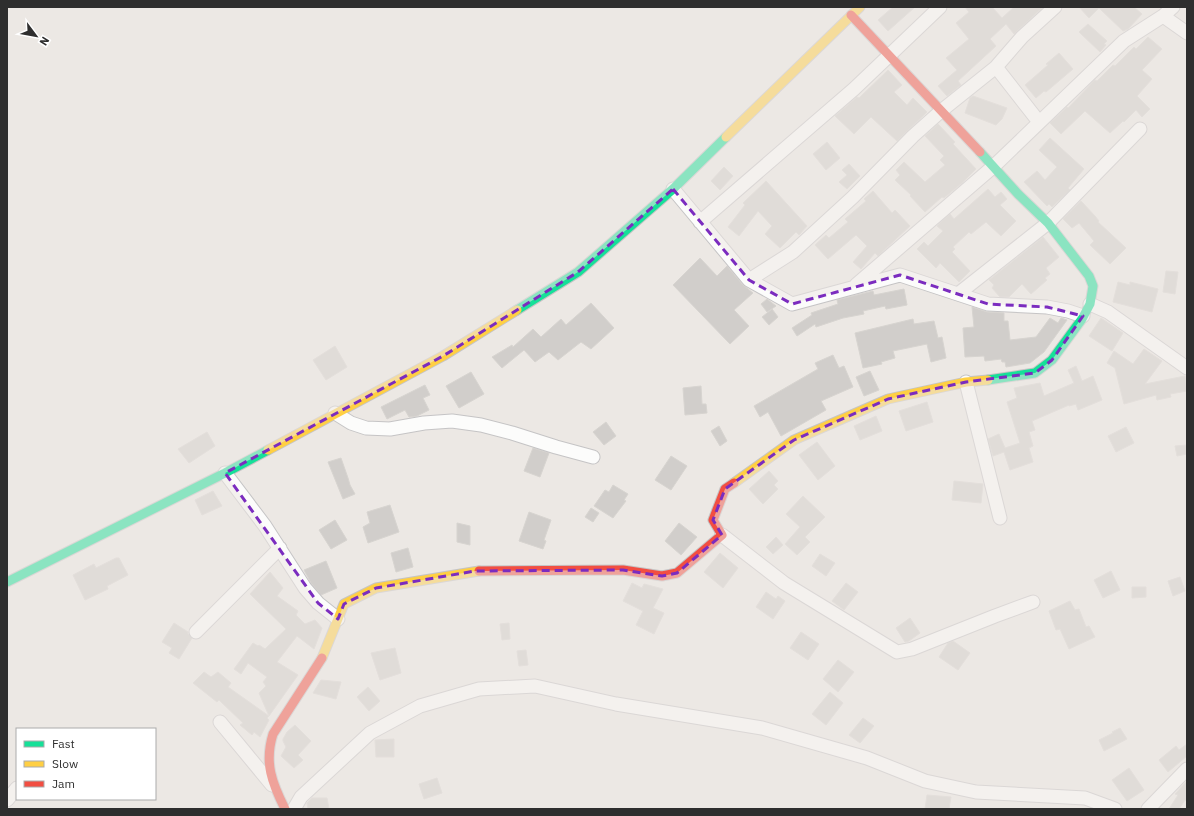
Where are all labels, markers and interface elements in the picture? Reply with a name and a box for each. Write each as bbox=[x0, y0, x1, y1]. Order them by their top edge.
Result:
north arrow bbox=[16, 16, 56, 56]
text: N bbox=[36, 34, 53, 48]
legend bbox=[16, 728, 156, 800]
text: Fast bbox=[52, 736, 75, 751]
text: Slow bbox=[52, 756, 78, 771]
text: Jam bbox=[52, 776, 75, 791]

